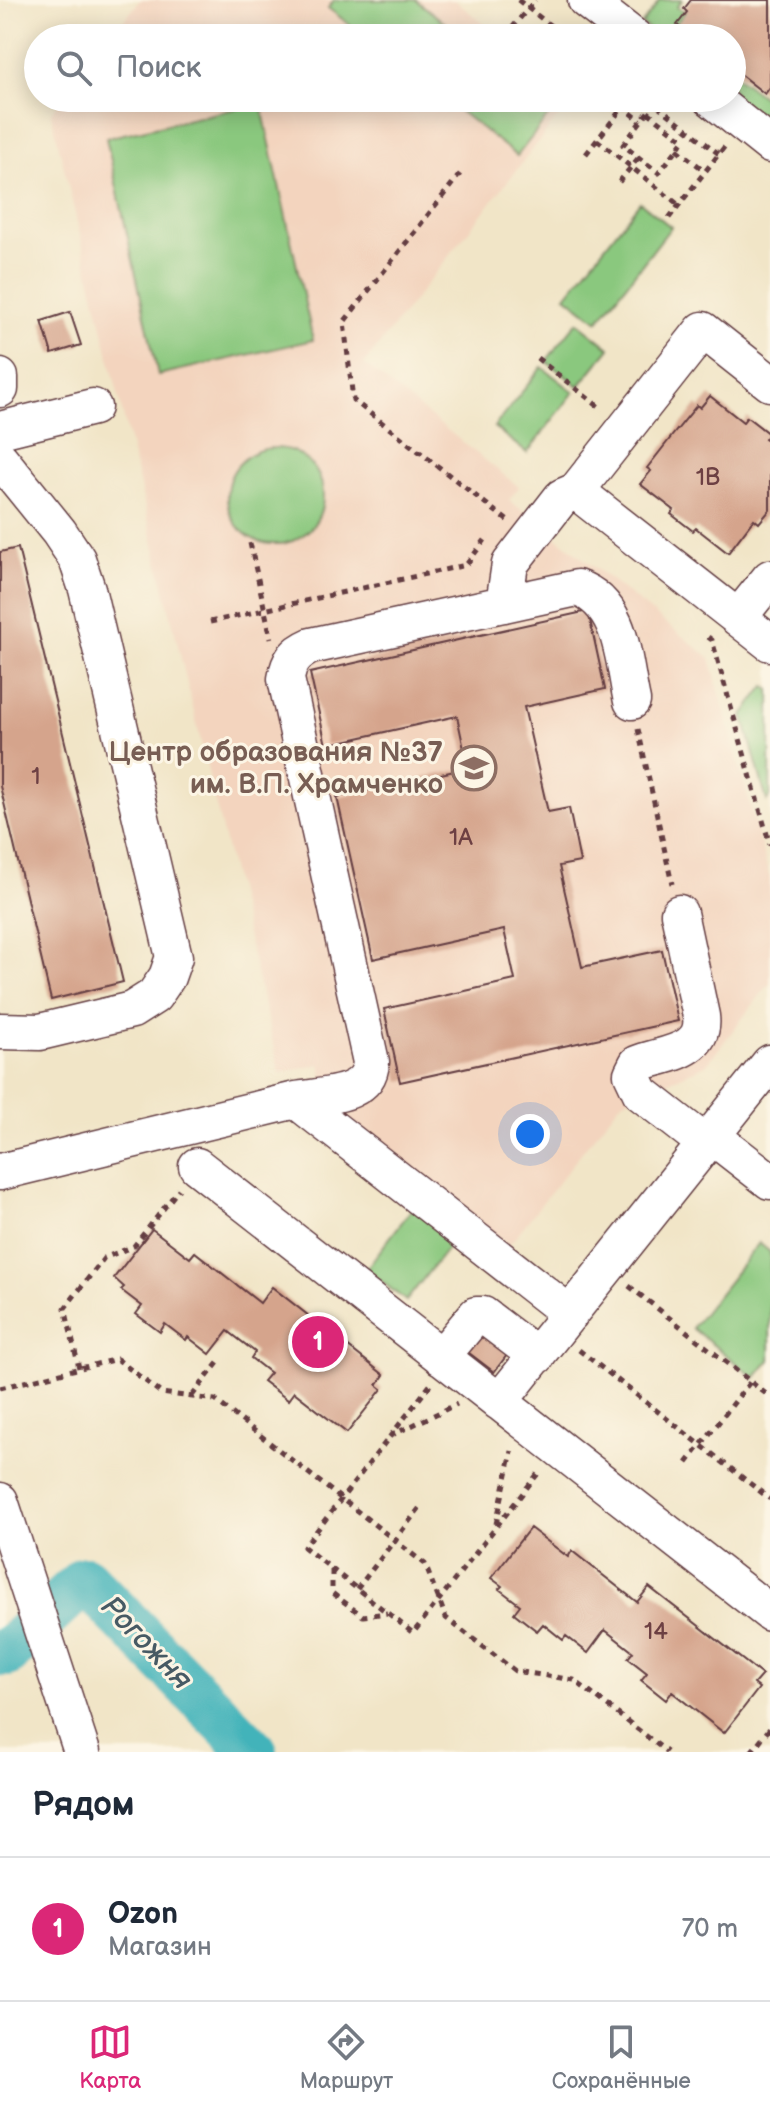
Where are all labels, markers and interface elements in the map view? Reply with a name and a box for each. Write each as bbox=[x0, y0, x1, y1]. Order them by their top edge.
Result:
search box bbox=[24, 24, 746, 112]
icon: search bbox=[52, 46, 96, 90]
text: Поиск bbox=[116, 50, 202, 86]
house number: 1В bbox=[696, 463, 720, 492]
place label: Центр образования №37 им. В.П. Храмченко bbox=[109, 736, 443, 801]
school or university icon: Центр образования №37 им. В.П. Храмченко bbox=[450, 744, 498, 792]
house number: 1 bbox=[31, 762, 41, 791]
house number: 1А bbox=[449, 823, 473, 852]
your location bbox=[510, 1114, 550, 1154]
pin: 1 bbox=[292, 1312, 344, 1372]
water label: Рогожня bbox=[93, 1589, 200, 1698]
house number: 14 bbox=[644, 1617, 668, 1646]
text: Рядом bbox=[32, 1784, 134, 1825]
text: Ozon bbox=[108, 1896, 178, 1932]
text: 1 bbox=[53, 1914, 63, 1945]
text: 70 m bbox=[681, 1914, 738, 1945]
text: Магазин bbox=[108, 1932, 212, 1963]
tab: Карта bbox=[79, 2020, 141, 2095]
tab: Маршрут bbox=[300, 2020, 393, 2095]
tab: Сохранённые bbox=[552, 2020, 691, 2095]

